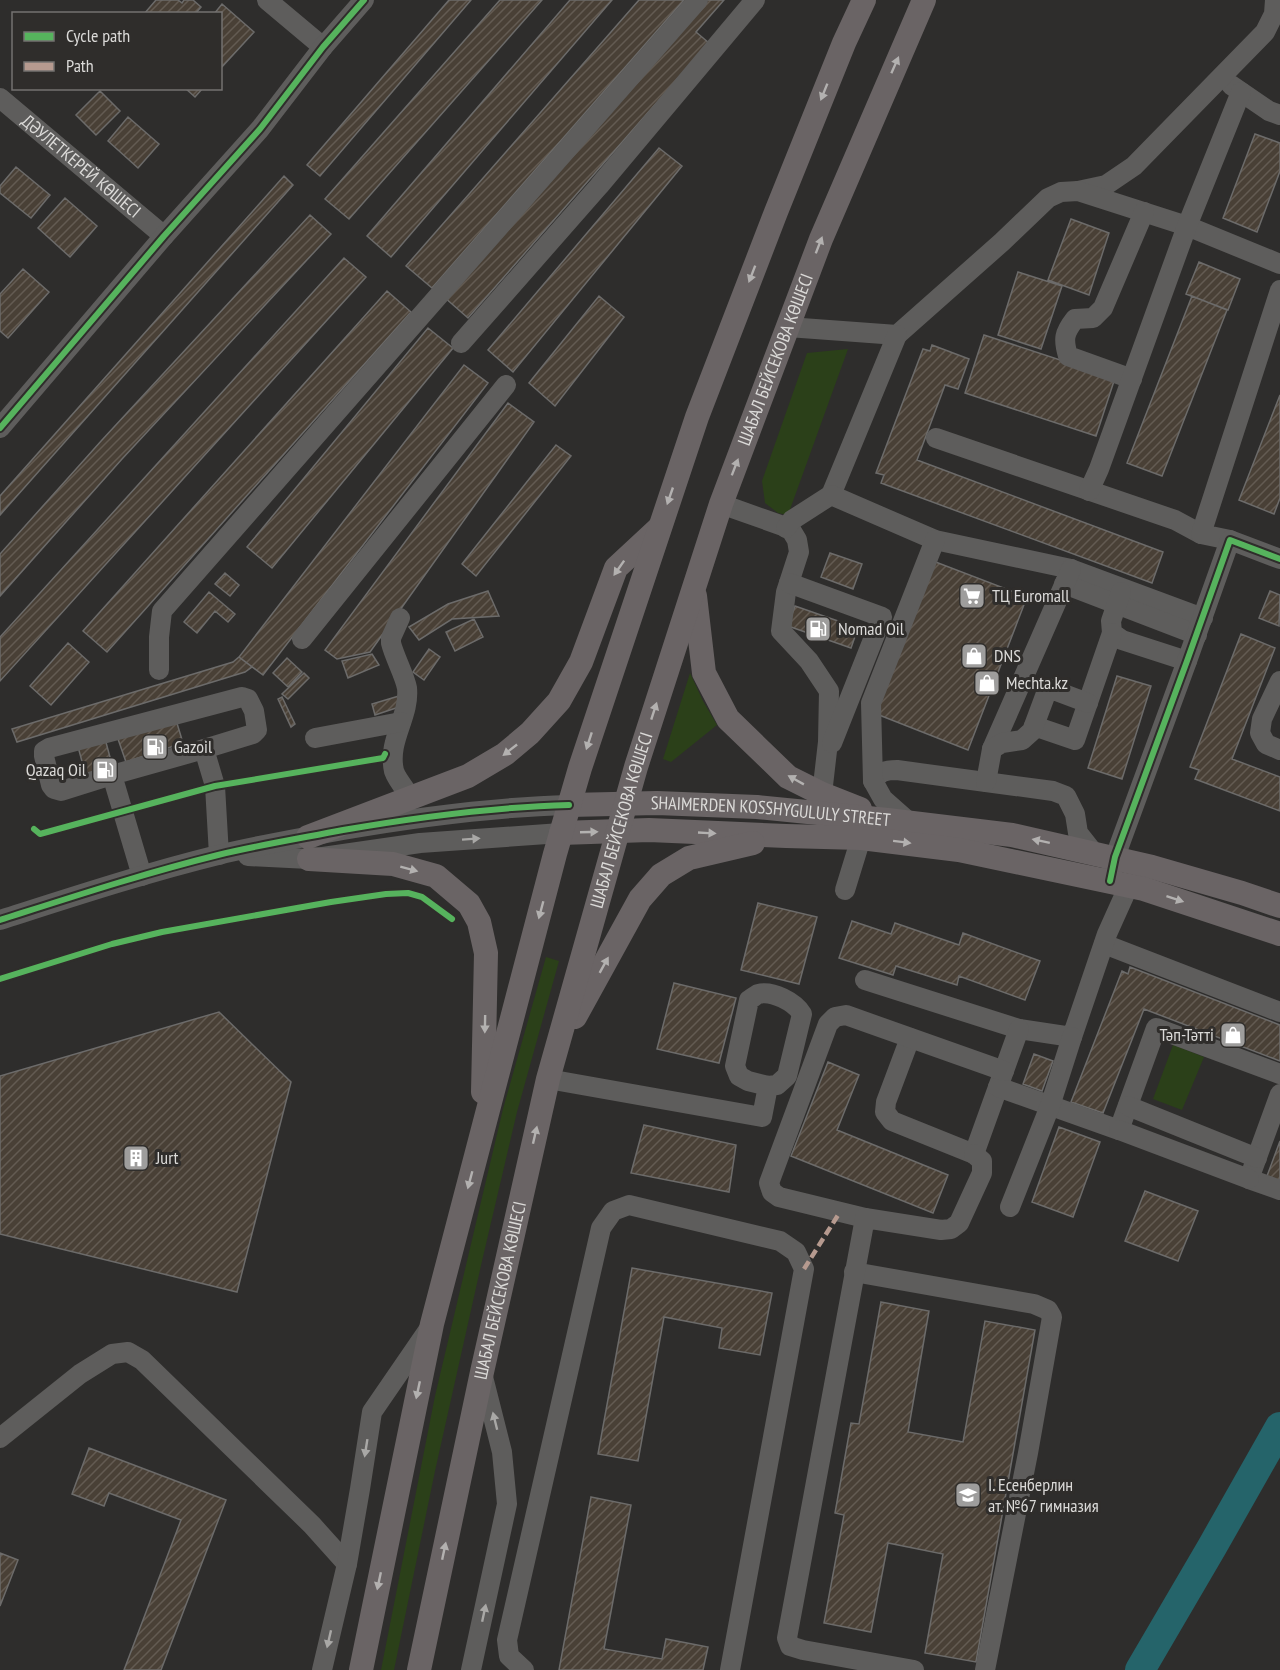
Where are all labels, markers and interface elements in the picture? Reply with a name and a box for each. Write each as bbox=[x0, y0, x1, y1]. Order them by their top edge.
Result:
legend bbox=[12, 12, 222, 90]
text: Cycle path bbox=[66, 24, 130, 47]
text: Path bbox=[66, 54, 94, 77]
one-way arrow bbox=[890, 56, 900, 74]
one-way arrow bbox=[819, 84, 829, 102]
street label: ДӘУЛЕТКЕРЕЙ КӨШЕСІ bbox=[17, 109, 146, 223]
one-way arrow bbox=[815, 236, 824, 254]
one-way arrow bbox=[747, 265, 757, 283]
street label: ШАБАЛ БЕЙСЕКОВА КӨШЕСІ bbox=[732, 270, 818, 448]
one-way arrow bbox=[731, 458, 741, 476]
one-way arrow bbox=[665, 487, 675, 505]
one-way arrow bbox=[613, 560, 625, 576]
supermarket icon: ТЦ Euromall bbox=[957, 581, 987, 611]
place label: ТЦ Euromall bbox=[992, 584, 1070, 607]
fuel station icon: Nomad Oil bbox=[803, 614, 833, 644]
place label: Nomad Oil bbox=[838, 617, 905, 640]
shop icon: DNS bbox=[959, 641, 989, 671]
place label: DNS bbox=[994, 644, 1021, 667]
shop icon: Mechta.kz bbox=[972, 668, 1002, 698]
place label: Mechta.kz bbox=[1006, 671, 1068, 694]
one-way arrow bbox=[649, 702, 659, 720]
street label: ШАБАЛ БЕЙСЕКОВА КӨШЕСІ bbox=[585, 729, 657, 911]
fuel station icon: Gazoil bbox=[140, 732, 170, 762]
one-way arrow bbox=[584, 732, 593, 750]
place label: Gazoil bbox=[174, 735, 213, 758]
one-way arrow bbox=[502, 743, 517, 755]
fuel station icon: Qazaq Oil bbox=[90, 755, 120, 785]
place label: Qazaq Oil bbox=[26, 758, 87, 781]
one-way arrow bbox=[787, 775, 804, 785]
street label: SHAIMERDEN KOSSHYGULULY STREET bbox=[651, 791, 892, 831]
one-way arrow bbox=[580, 828, 599, 837]
one-way arrow bbox=[698, 828, 717, 837]
one-way arrow bbox=[461, 834, 480, 844]
one-way arrow bbox=[1032, 836, 1051, 845]
one-way arrow bbox=[893, 838, 912, 847]
one-way arrow bbox=[399, 864, 418, 874]
one-way arrow bbox=[1166, 895, 1184, 905]
one-way arrow bbox=[535, 901, 545, 920]
one-way arrow bbox=[599, 956, 609, 973]
one-way arrow bbox=[480, 1015, 489, 1034]
shop icon: Тәп-Тәтті bbox=[1218, 1020, 1248, 1050]
place label: Тәп-Тәтті bbox=[1159, 1023, 1214, 1046]
one-way arrow bbox=[531, 1125, 540, 1144]
building icon: Jurt bbox=[121, 1143, 151, 1173]
place label: Jurt bbox=[155, 1146, 179, 1169]
one-way arrow bbox=[464, 1171, 474, 1189]
street label: ШАБАЛ БЕЙСЕКОВА КӨШЕСІ bbox=[469, 1199, 531, 1382]
one-way arrow bbox=[413, 1381, 422, 1400]
one-way arrow bbox=[489, 1412, 499, 1431]
one-way arrow bbox=[362, 1438, 371, 1457]
place label: І. Есенберлин ат. №67 гимназия bbox=[988, 1473, 1099, 1517]
school or university icon: І. Есенберлин ат. №67 гимназия bbox=[953, 1480, 983, 1510]
one-way arrow bbox=[440, 1541, 449, 1560]
one-way arrow bbox=[374, 1572, 383, 1591]
one-way arrow bbox=[479, 1604, 489, 1622]
one-way arrow bbox=[324, 1630, 334, 1648]

